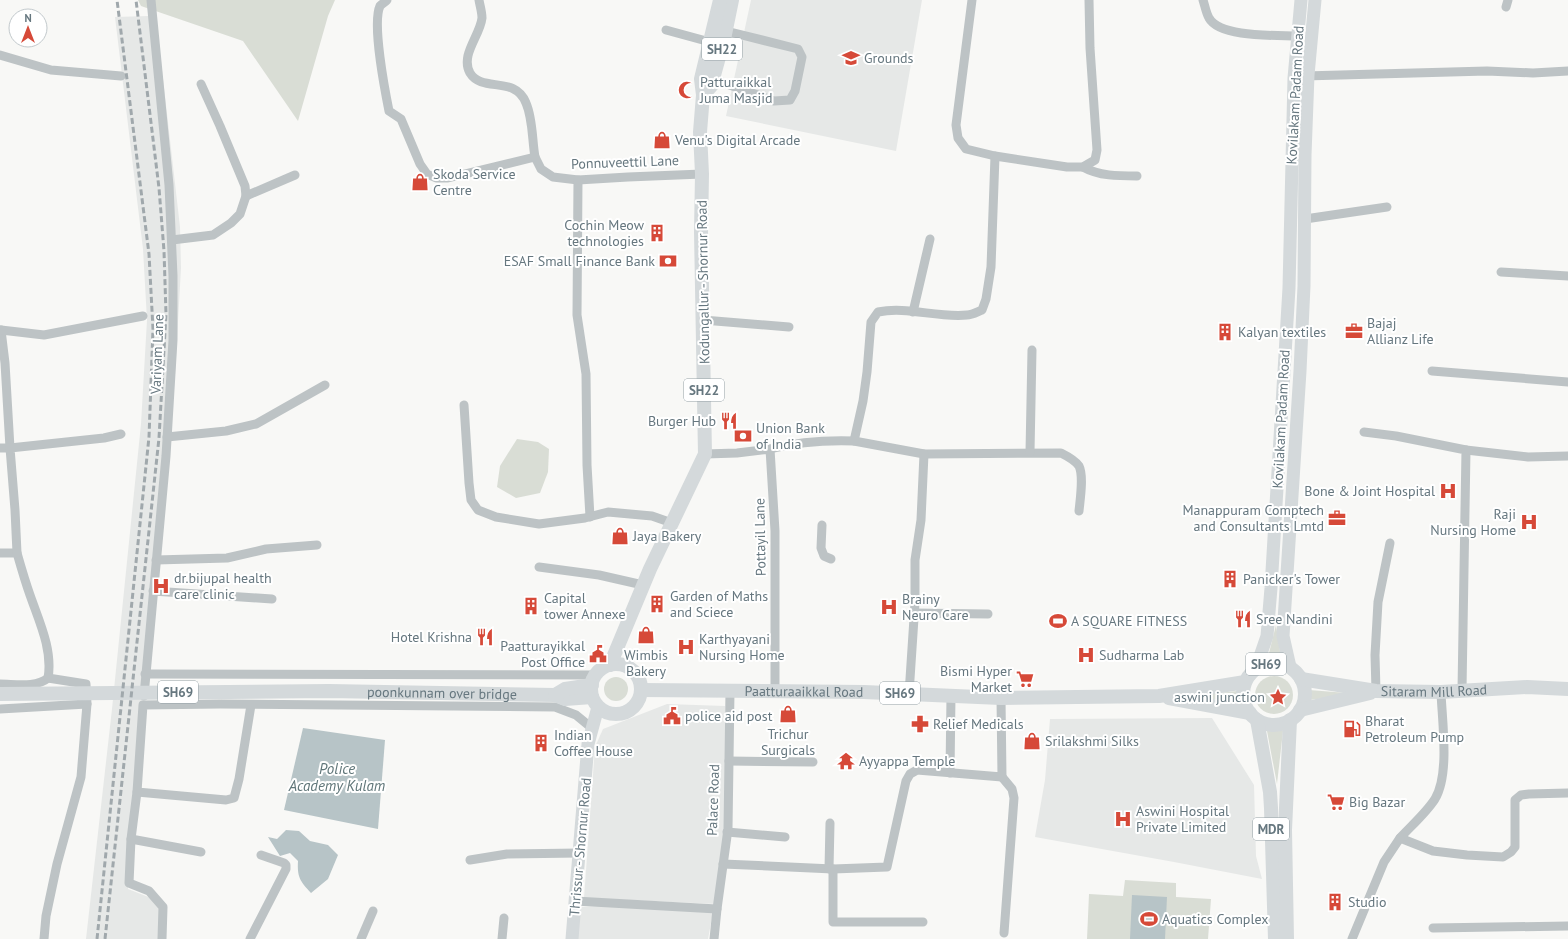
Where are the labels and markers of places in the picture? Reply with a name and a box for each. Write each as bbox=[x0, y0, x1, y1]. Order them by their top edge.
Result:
school or university icon: Grounds bbox=[841, 48, 861, 68]
place label: Grounds bbox=[864, 49, 914, 67]
place label: Patturaikkal Juma Masjid bbox=[699, 73, 773, 107]
mosque icon: Patturaikkal Juma Masjid bbox=[677, 80, 697, 100]
shop icon: Venu's Digital Arcade bbox=[652, 130, 672, 150]
place label: Venu's Digital Arcade bbox=[674, 131, 800, 149]
place label: Skoda Service Centre bbox=[433, 165, 516, 199]
shop icon: Skoda Service Centre bbox=[410, 172, 430, 192]
place label: Cochin Meow technologies bbox=[564, 216, 645, 250]
building icon: Cochin Meow technologies bbox=[647, 223, 667, 243]
bank icon: ESAF Small Finance Bank bbox=[658, 251, 678, 271]
place label: ESAF Small Finance Bank bbox=[504, 252, 655, 270]
place label: Bajaj Allianz Life bbox=[1367, 314, 1434, 348]
office icon: Bajaj Allianz Life bbox=[1344, 321, 1364, 341]
building icon: Kalyan textiles bbox=[1215, 322, 1235, 342]
place label: Kalyan textiles bbox=[1238, 323, 1326, 341]
restaurant icon: Burger Hub bbox=[719, 411, 739, 431]
place label: Burger Hub bbox=[648, 412, 716, 430]
place label: Union Bank of India bbox=[756, 419, 825, 453]
bank icon: Union Bank of India bbox=[733, 426, 753, 446]
hospital icon: Bone & Joint Hospital bbox=[1438, 481, 1458, 501]
place label: Bone & Joint Hospital bbox=[1304, 482, 1435, 500]
place label: Manappuram Comptech and Consultants Lmtd bbox=[1182, 501, 1324, 535]
place label: Raji Nursing Home bbox=[1430, 505, 1516, 539]
office icon: Manappuram Comptech and Consultants Lmtd bbox=[1327, 508, 1347, 528]
hospital icon: Raji Nursing Home bbox=[1519, 512, 1539, 532]
shop icon: Jaya Bakery bbox=[610, 526, 630, 546]
place label: Jaya Bakery bbox=[632, 527, 702, 545]
place label: dr.bijupal health care clinic bbox=[174, 569, 272, 603]
building icon: Panicker's Tower bbox=[1220, 569, 1240, 589]
place label: Panicker's Tower bbox=[1243, 570, 1340, 588]
hospital icon: dr.bijupal health care clinic bbox=[151, 576, 171, 596]
place label: Garden of Maths and Sciece bbox=[670, 587, 768, 621]
place label: Capital tower Annexe bbox=[544, 589, 626, 623]
place label: Brainy Neuro Care bbox=[902, 590, 969, 624]
building icon: Garden of Maths and Sciece bbox=[647, 594, 667, 614]
building icon: Capital tower Annexe bbox=[521, 596, 541, 616]
hospital icon: Brainy Neuro Care bbox=[879, 597, 899, 617]
restaurant icon: Sree Nandini bbox=[1233, 609, 1253, 629]
place label: Sree Nandini bbox=[1256, 610, 1333, 628]
sports icon: A SQUARE FITNESS bbox=[1048, 611, 1068, 631]
place label: A SQUARE FITNESS bbox=[1071, 612, 1187, 630]
shop icon: Wimbis Bakery bbox=[636, 625, 656, 645]
restaurant icon: Hotel Krishna bbox=[475, 627, 495, 647]
place label: Hotel Krishna bbox=[391, 628, 472, 646]
place label: Karthyayani Nursing Home bbox=[699, 630, 785, 664]
place label: Paatturayikkal Post Office bbox=[500, 637, 585, 671]
hospital icon: Karthyayani Nursing Home bbox=[676, 637, 696, 657]
public building icon: Paatturayikkal Post Office bbox=[588, 644, 608, 664]
hospital icon: Sudharma Lab bbox=[1076, 645, 1096, 665]
place label: Wimbis Bakery bbox=[624, 646, 668, 680]
place label: Sudharma Lab bbox=[1099, 646, 1184, 664]
place label: Bismi Hyper Market bbox=[940, 662, 1012, 696]
supermarket icon: Bismi Hyper Market bbox=[1015, 669, 1035, 689]
place icon: aswini junction bbox=[1268, 687, 1288, 707]
place label: aswini junction bbox=[1174, 688, 1265, 706]
shop icon: Trichur Surgicals bbox=[778, 704, 798, 724]
public building icon: police aid post bbox=[662, 706, 682, 726]
place label: police aid post bbox=[685, 707, 773, 725]
place label: Bharat Petroleum Pump bbox=[1365, 712, 1464, 746]
pharmacy icon: Relief Medicals bbox=[910, 714, 930, 734]
place label: Relief Medicals bbox=[933, 715, 1024, 733]
fuel station icon: Bharat Petroleum Pump bbox=[1342, 719, 1362, 739]
place label: Trichur Surgicals bbox=[761, 725, 815, 759]
place label: Indian Coffee House bbox=[554, 726, 633, 760]
shop icon: Srilakshmi Silks bbox=[1022, 731, 1042, 751]
place label: Srilakshmi Silks bbox=[1045, 732, 1139, 750]
building icon: Indian Coffee House bbox=[531, 733, 551, 753]
temple icon: Ayyappa Temple bbox=[836, 751, 856, 771]
place label: Ayyappa Temple bbox=[859, 752, 955, 770]
supermarket icon: Big Bazar bbox=[1326, 792, 1346, 812]
place label: Big Bazar bbox=[1349, 793, 1406, 811]
place label: Aswini Hospital Private Limited bbox=[1136, 802, 1229, 836]
hospital icon: Aswini Hospital Private Limited bbox=[1113, 809, 1133, 829]
building icon: Studio bbox=[1325, 892, 1345, 912]
place label: Studio bbox=[1348, 893, 1387, 911]
sports icon: Aquatics Complex bbox=[1139, 909, 1159, 929]
place label: Aquatics Complex bbox=[1162, 910, 1269, 928]

